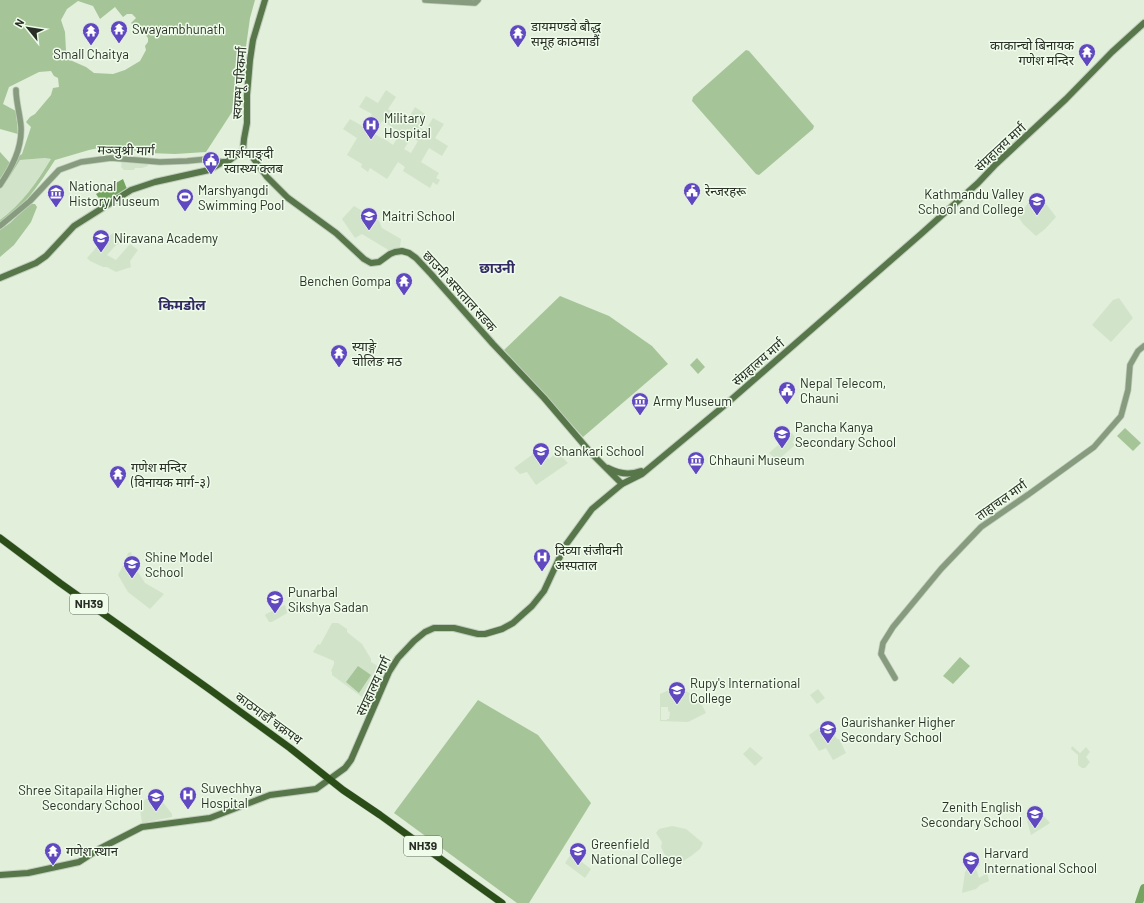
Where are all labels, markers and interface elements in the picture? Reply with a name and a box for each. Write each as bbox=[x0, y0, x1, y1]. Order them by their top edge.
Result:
north arrow bbox=[8, 8, 48, 48]
text: N bbox=[11, 16, 26, 29]
place label: डायमण्डवे बौद्ध समूह काठमाडौं bbox=[530, 18, 601, 50]
temple icon: Swayambhunath bbox=[109, 19, 129, 44]
temple icon: Small Chaitya bbox=[81, 21, 101, 46]
place label: Swayambhunath bbox=[132, 21, 225, 37]
temple icon: डायमण्डवे बौद्ध समूह काठमाडौं bbox=[508, 23, 528, 48]
place label: काकान्चो बिनायक गणेश मन्दिर bbox=[990, 37, 1075, 68]
temple icon: काकान्चो बिनायक गणेश मन्दिर bbox=[1077, 42, 1097, 67]
street label: स्वयम्भू परिकर्मा bbox=[228, 45, 251, 120]
place label: Small Chaitya bbox=[53, 46, 129, 62]
place label: Military Hospital bbox=[384, 110, 431, 141]
hospital icon: Military Hospital bbox=[361, 115, 381, 140]
street label: संग्रहालय मार्ग bbox=[971, 119, 1030, 175]
street label: मञ्जुश्री मार्ग bbox=[97, 141, 156, 160]
place label: मार्शयाङ्दी स्वास्थ्य क्लब bbox=[224, 145, 284, 176]
public building icon: मार्शयाङ्दी स्वास्थ्य क्लब bbox=[201, 150, 221, 175]
place label: National History Museum bbox=[69, 178, 160, 209]
public building icon: रेन्जरहरू bbox=[682, 181, 702, 206]
place label: Marshyangdi Swimming Pool bbox=[198, 182, 284, 213]
museum icon: National History Museum bbox=[46, 183, 66, 208]
place label: रेन्जरहरू bbox=[704, 183, 747, 199]
place label: Kathmandu Valley School and College bbox=[918, 186, 1024, 217]
sports icon: Marshyangdi Swimming Pool bbox=[175, 187, 195, 212]
school or university icon: Kathmandu Valley School and College bbox=[1027, 191, 1047, 216]
school or university icon: Maitri School bbox=[359, 206, 379, 231]
place label: Maitri School bbox=[382, 208, 455, 224]
school or university icon: Niravana Academy bbox=[91, 228, 111, 253]
place label: Niravana Academy bbox=[114, 230, 218, 246]
street label: छाउनी अस्पताल सडक bbox=[420, 247, 501, 335]
district label: छाउनी bbox=[479, 259, 516, 276]
temple icon: Benchen Gompa bbox=[394, 271, 414, 296]
place label: Benchen Gompa bbox=[299, 273, 391, 289]
district label: किमडोल bbox=[158, 296, 206, 313]
street label: संग्रहालय मार्ग bbox=[729, 334, 788, 389]
place label: स्याङ्गे चोलिङ मठ bbox=[352, 338, 402, 369]
temple icon: स्याङ्गे चोलिङ मठ bbox=[329, 343, 349, 368]
place label: Nepal Telecom, Chauni bbox=[800, 375, 886, 406]
public building icon: Nepal Telecom, Chauni bbox=[777, 380, 797, 405]
museum icon: Army Museum bbox=[630, 391, 650, 416]
place label: Army Museum bbox=[653, 393, 732, 409]
place label: Pancha Kanya Secondary School bbox=[795, 419, 896, 450]
school or university icon: Pancha Kanya Secondary School bbox=[772, 424, 792, 449]
school or university icon: Shankari School bbox=[531, 441, 551, 466]
place label: Shankari School bbox=[554, 443, 644, 459]
museum icon: Chhauni Museum bbox=[686, 450, 706, 475]
place label: Chhauni Museum bbox=[709, 452, 805, 468]
place label: गणेश मन्दिर (विनायक मार्ग-३) bbox=[130, 459, 210, 490]
temple icon: गणेश मन्दिर (विनायक मार्ग-३) bbox=[108, 464, 128, 489]
street label: ताहाचल मार्ग bbox=[972, 476, 1031, 524]
place label: दिव्या संजीवनी अस्पताल bbox=[555, 542, 623, 573]
hospital icon: दिव्या संजीवनी अस्पताल bbox=[532, 547, 552, 572]
place label: Shine Model School bbox=[145, 549, 213, 580]
school or university icon: Shine Model School bbox=[122, 554, 142, 579]
place label: Punarbal Sikshya Sadan bbox=[288, 584, 369, 615]
school or university icon: Punarbal Sikshya Sadan bbox=[265, 589, 285, 614]
road number: NH39 bbox=[70, 594, 108, 614]
street label: संग्रहालय मार्ग bbox=[352, 653, 394, 718]
place label: Rupy's International College bbox=[690, 675, 800, 706]
school or university icon: Rupy's International College bbox=[667, 680, 687, 705]
street label: काठमाडाैँ चक्रपथ bbox=[232, 688, 306, 748]
place label: Gaurishanker Higher Secondary School bbox=[841, 714, 956, 745]
school or university icon: Gaurishanker Higher Secondary School bbox=[818, 719, 838, 744]
place label: Suvechhya Hospital bbox=[201, 780, 262, 811]
place label: Shree Sitapaila Higher Secondary School bbox=[18, 782, 143, 813]
hospital icon: Suvechhya Hospital bbox=[178, 785, 198, 810]
school or university icon: Shree Sitapaila Higher Secondary School bbox=[146, 787, 166, 812]
place label: Zenith English Secondary School bbox=[921, 799, 1022, 830]
school or university icon: Zenith English Secondary School bbox=[1025, 804, 1045, 829]
road number: NH39 bbox=[404, 836, 442, 856]
place label: Greenfield National College bbox=[591, 836, 683, 867]
temple icon: गणेश स्थान bbox=[43, 841, 63, 866]
school or university icon: Greenfield National College bbox=[568, 841, 588, 866]
place label: गणेश स्थान bbox=[66, 843, 119, 859]
place label: Harvard International School bbox=[984, 845, 1097, 876]
school or university icon: Harvard International School bbox=[961, 850, 981, 875]

